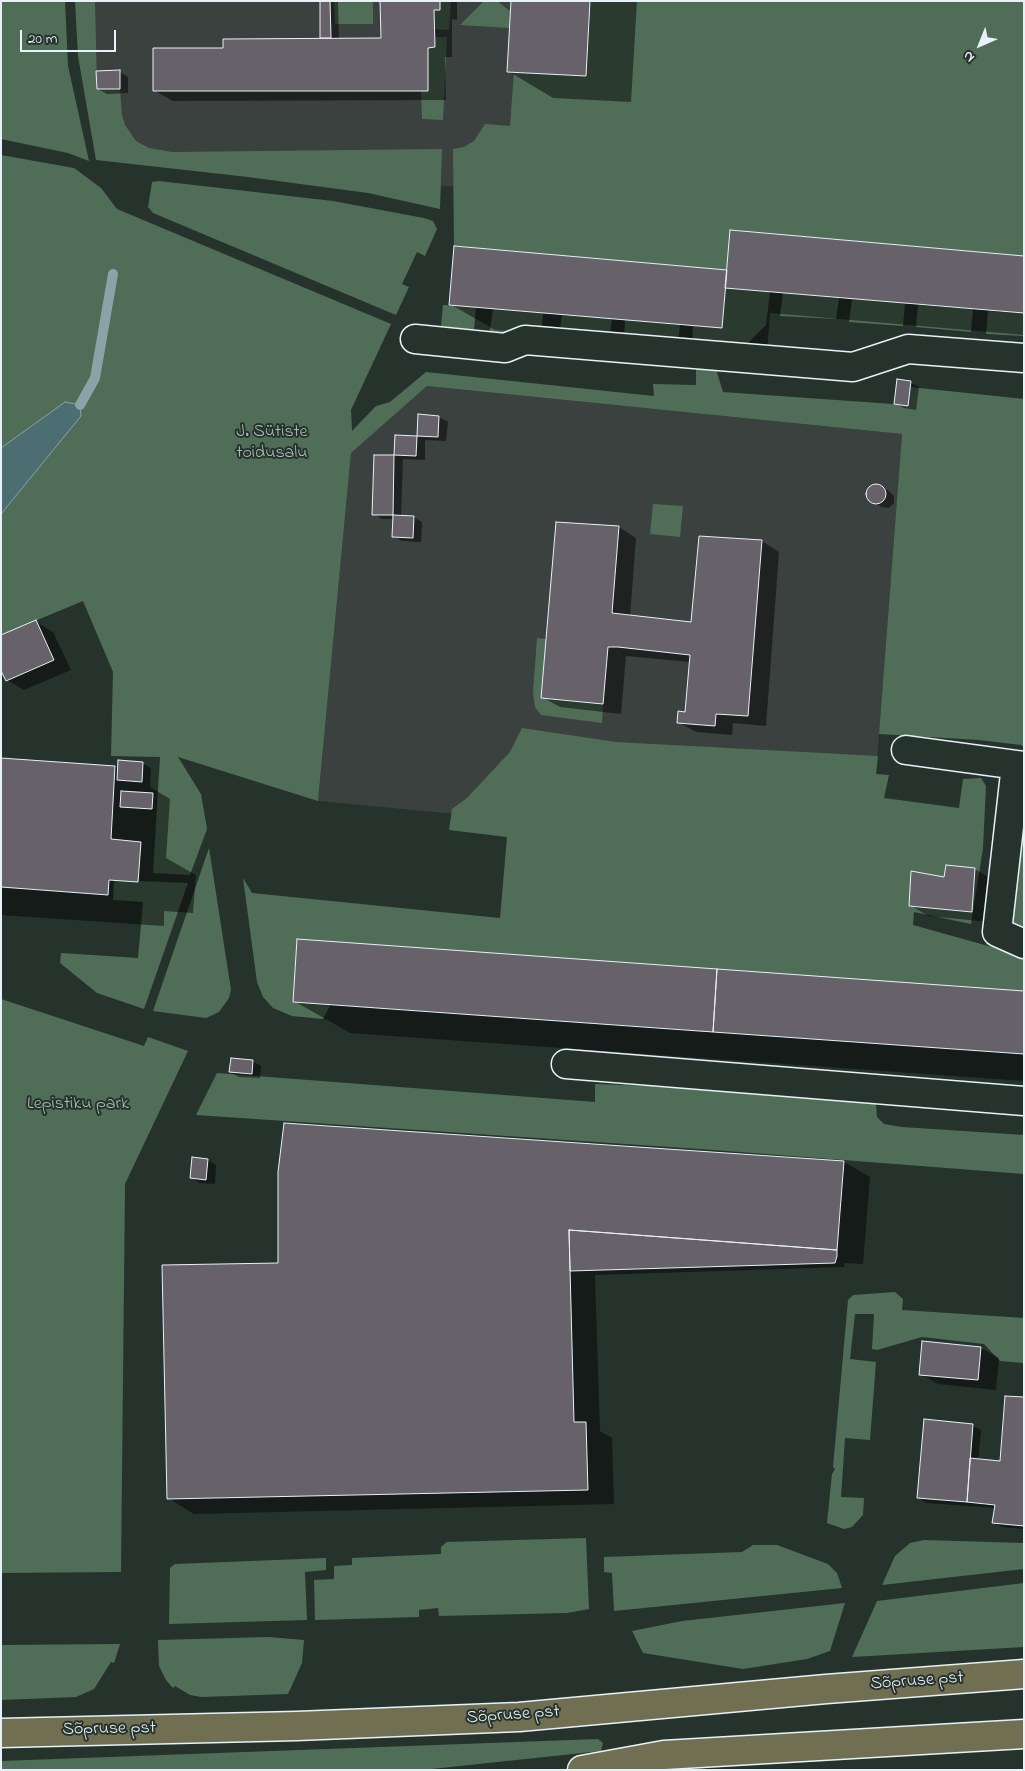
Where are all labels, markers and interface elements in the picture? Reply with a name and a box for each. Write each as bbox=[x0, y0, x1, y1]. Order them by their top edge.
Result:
scale bar bbox=[22, 20, 119, 52]
north arrow bbox=[955, 20, 1005, 70]
text: 20 m bbox=[28, 28, 57, 50]
text: N bbox=[959, 45, 980, 67]
park label: J. Sütiste toidusalu bbox=[236, 422, 308, 464]
park label: Lepistiku park bbox=[27, 1094, 129, 1116]
street label: Sõpruse pst bbox=[870, 1668, 964, 1696]
street label: Sõpruse pst bbox=[466, 1702, 560, 1730]
street label: Sõpruse pst bbox=[62, 1718, 156, 1742]

